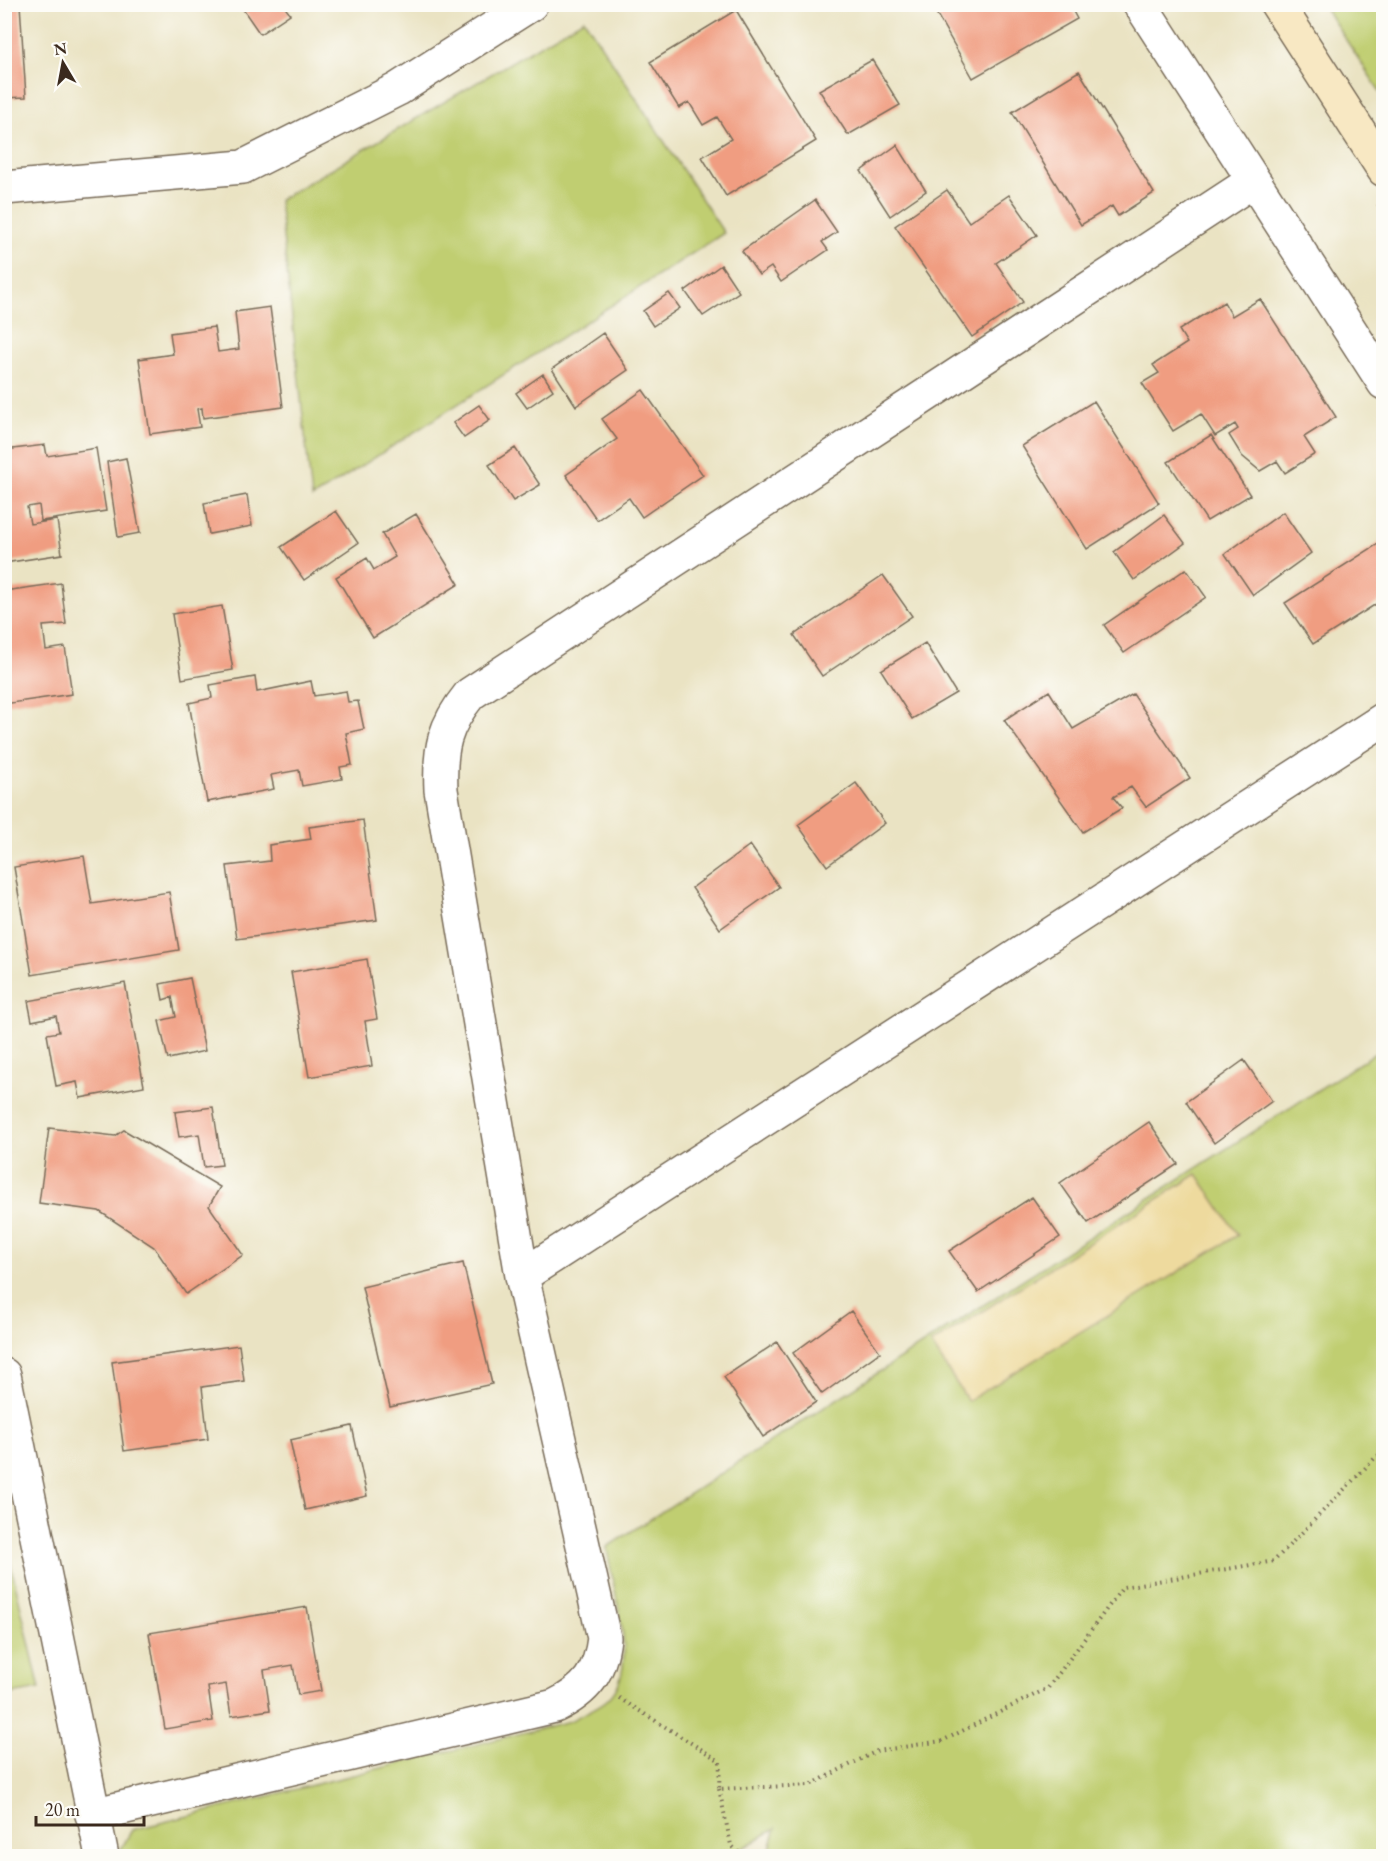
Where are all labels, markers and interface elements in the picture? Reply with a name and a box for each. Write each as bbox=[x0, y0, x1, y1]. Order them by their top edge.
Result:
north arrow bbox=[33, 33, 93, 93]
text: N bbox=[52, 37, 69, 60]
scale bar bbox=[36, 1789, 144, 1827]
text: 20 m bbox=[45, 1798, 80, 1821]

